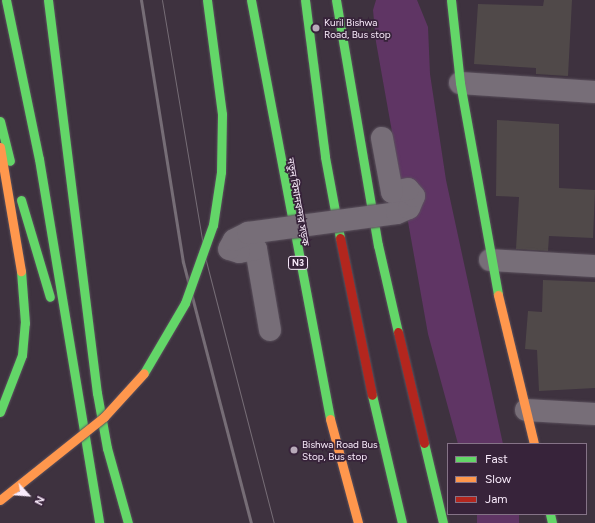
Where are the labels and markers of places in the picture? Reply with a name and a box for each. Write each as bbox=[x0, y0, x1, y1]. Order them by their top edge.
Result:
place label: Kuril Bishwa Road, Bus stop bbox=[324, 16, 391, 40]
marker: Kuril Bishwa Road, Bus stop bbox=[311, 23, 321, 33]
place label: Bishwa Road Bus Stop, Bus stop bbox=[302, 438, 378, 462]
marker: Bishwa Road Bus Stop, Bus stop bbox=[289, 445, 299, 455]

